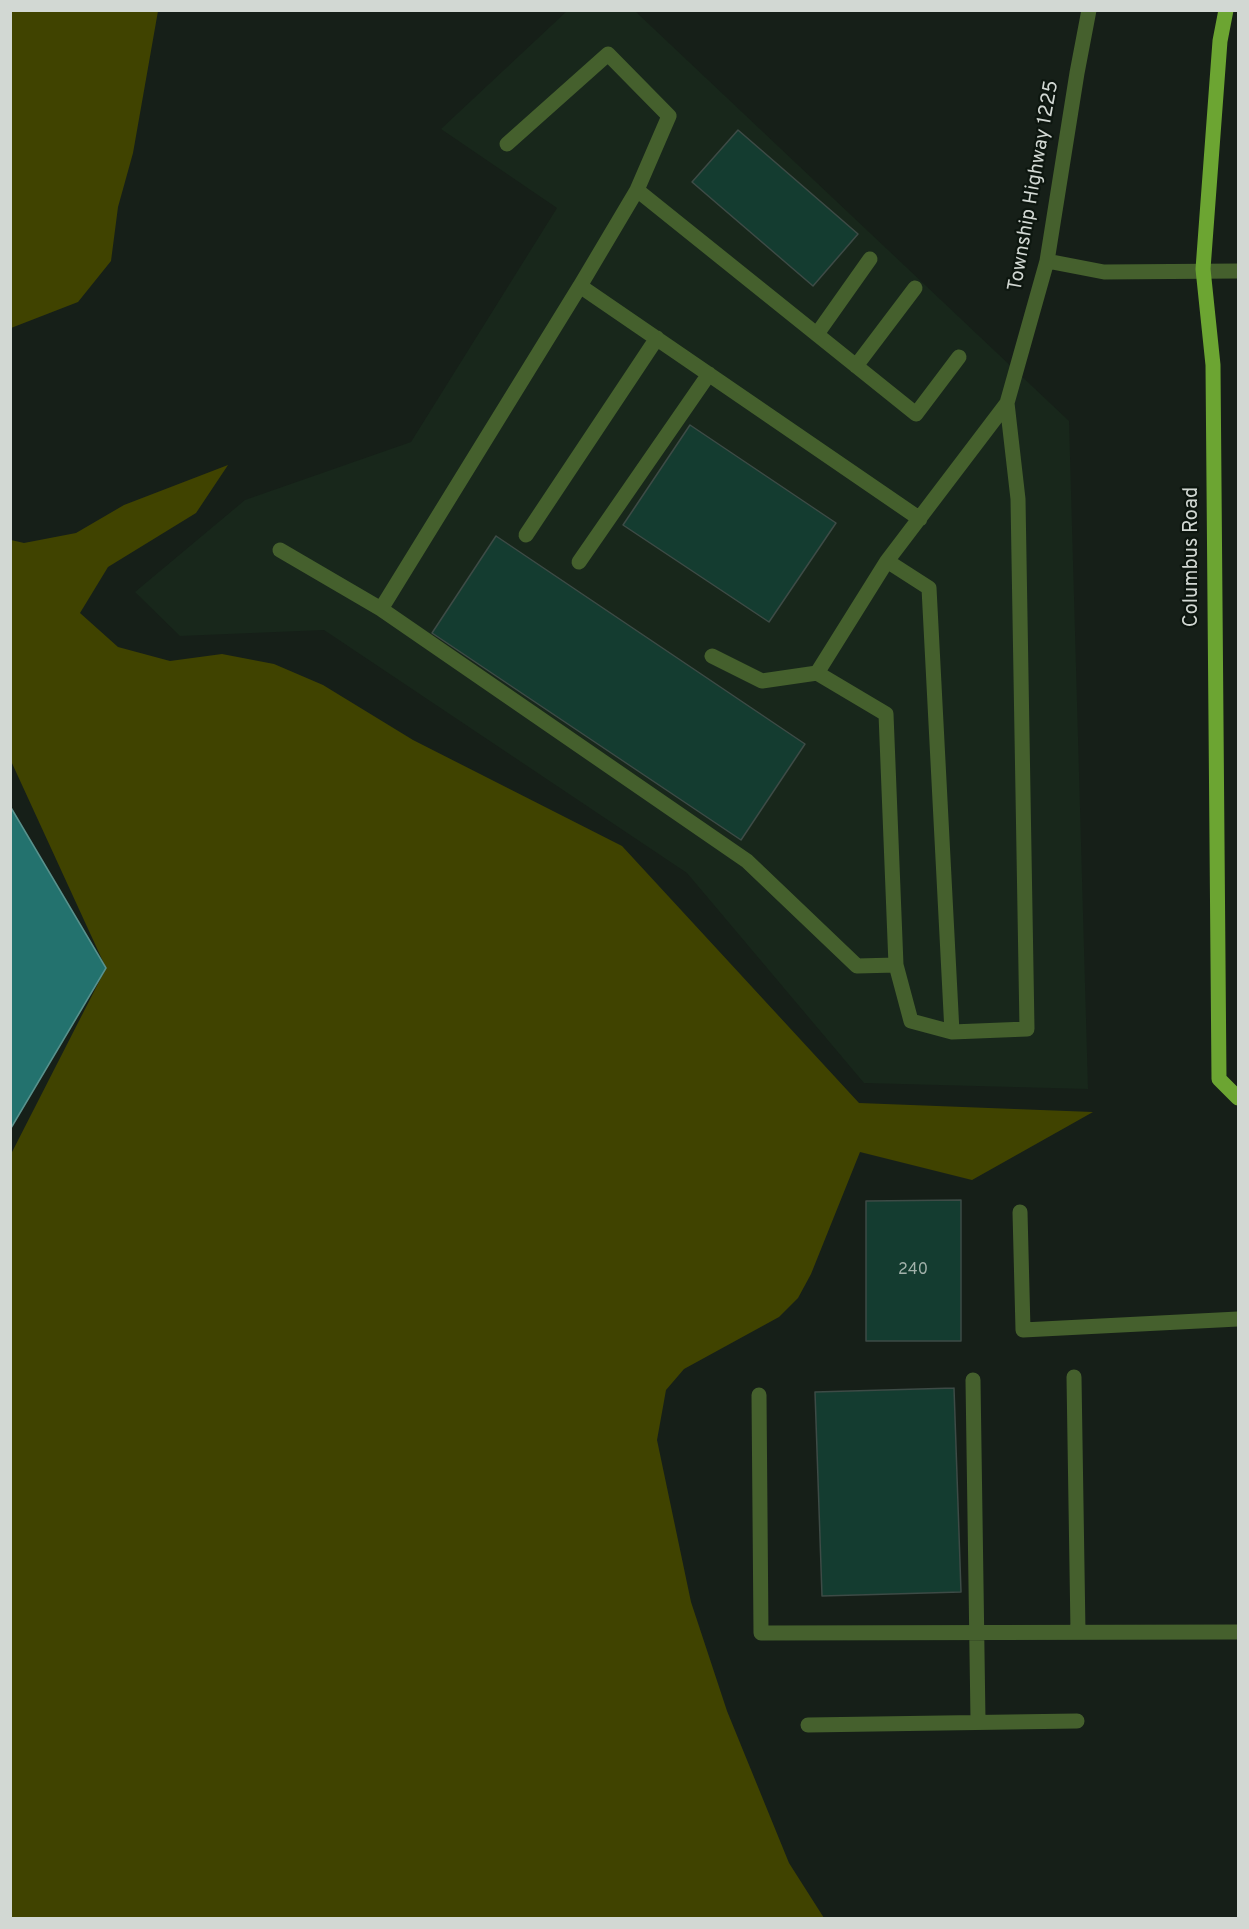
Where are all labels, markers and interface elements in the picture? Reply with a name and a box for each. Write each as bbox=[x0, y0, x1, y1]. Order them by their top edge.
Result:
street label: Township Highway 1225 bbox=[1005, 79, 1065, 293]
street label: Columbus Road bbox=[1181, 487, 1205, 627]
house number: 240 bbox=[898, 1261, 928, 1281]

